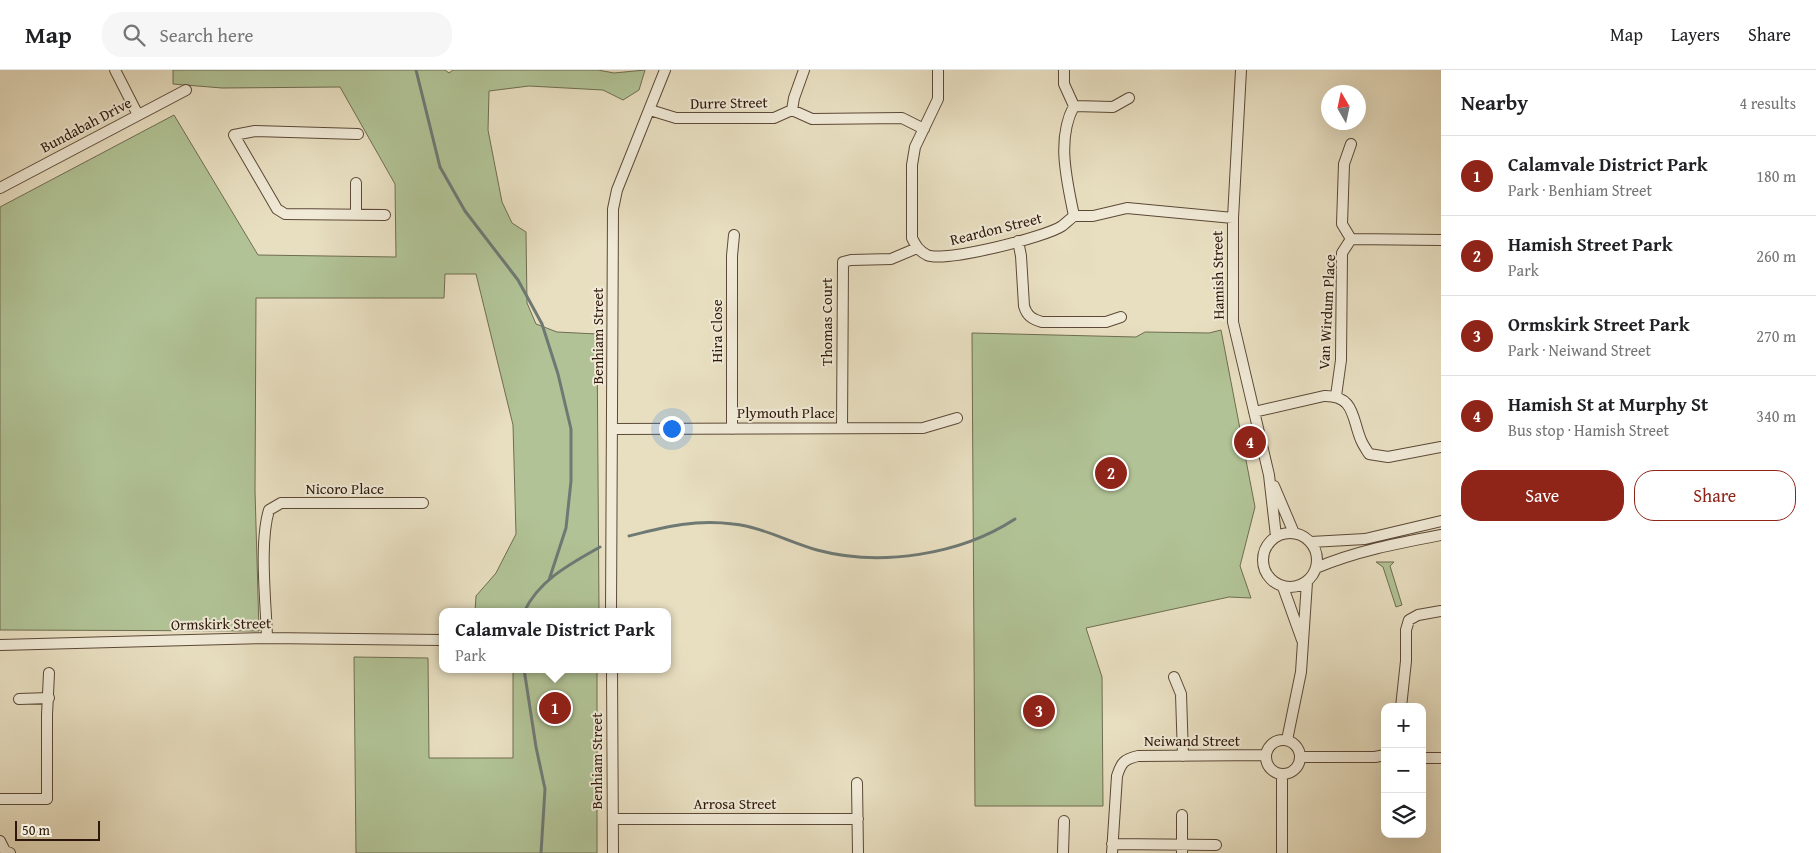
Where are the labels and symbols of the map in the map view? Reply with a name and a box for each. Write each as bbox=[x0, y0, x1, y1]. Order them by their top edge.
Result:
north arrow bbox=[1321, 85, 1366, 130]
street label: Durre Street bbox=[690, 91, 769, 114]
street label: Bundabah Drive bbox=[37, 92, 135, 157]
street label: Reardon Street bbox=[948, 207, 1045, 250]
street label: Hamish Street bbox=[1206, 230, 1229, 320]
street label: Van Wirdum Place bbox=[1313, 254, 1340, 370]
street label: Thomas Court bbox=[816, 277, 837, 366]
street label: Benhiam Street bbox=[587, 287, 608, 385]
street label: Hira Close bbox=[706, 299, 727, 363]
street label: Plymouth Place bbox=[737, 402, 835, 423]
your location bbox=[659, 416, 685, 442]
pin: 4 bbox=[1234, 423, 1266, 461]
pin: 2 bbox=[1095, 454, 1127, 492]
street label: Nicoro Place bbox=[306, 478, 384, 499]
street label: Ormskirk Street bbox=[171, 612, 272, 635]
pin: 1 bbox=[539, 689, 571, 727]
pin: 3 bbox=[1023, 692, 1055, 730]
street label: Benhiam Street bbox=[586, 712, 607, 810]
street label: Neiwand Street bbox=[1144, 730, 1241, 751]
street label: Arrosa Street bbox=[693, 793, 777, 814]
scale bar bbox=[15, 818, 100, 841]

